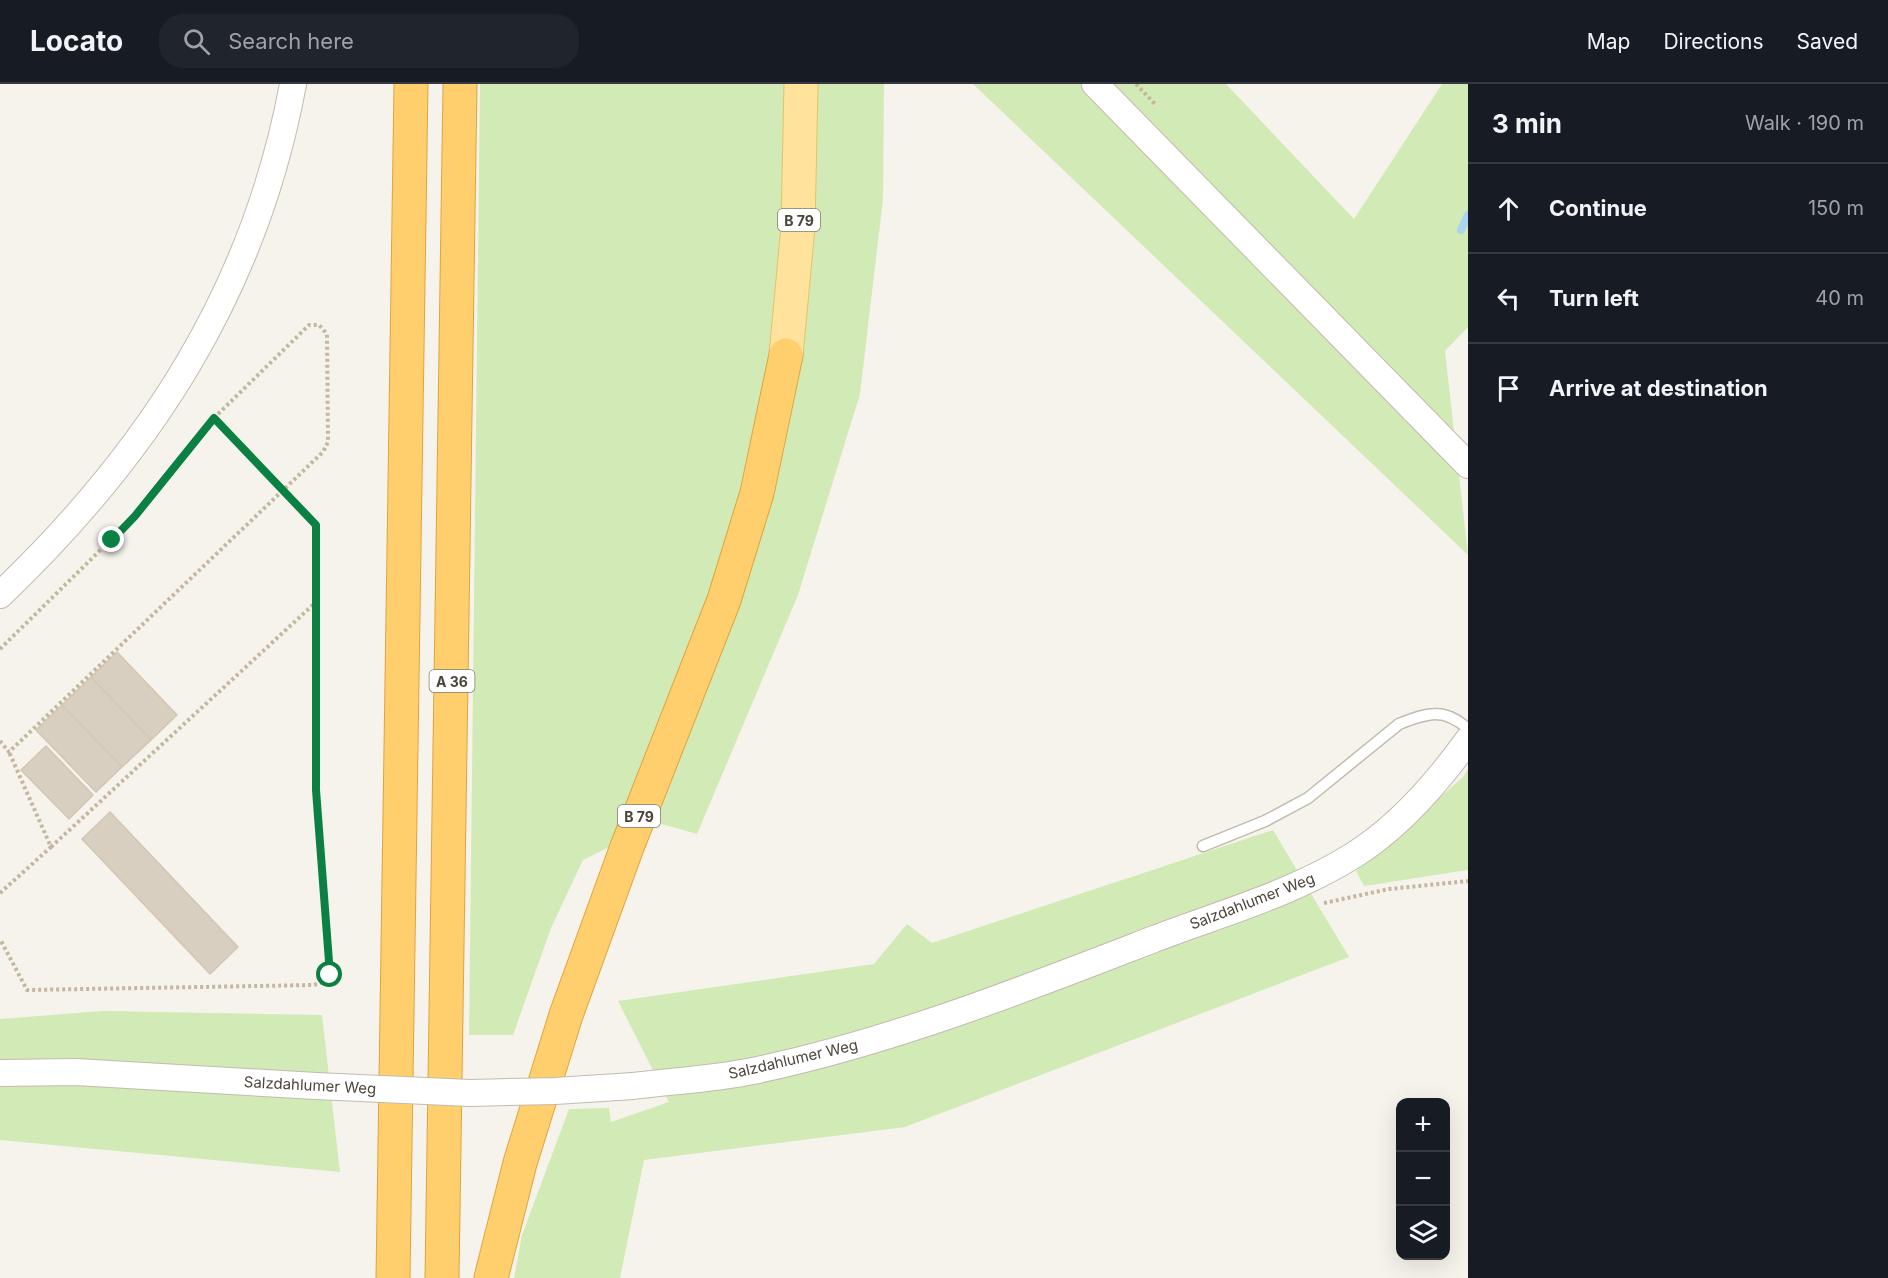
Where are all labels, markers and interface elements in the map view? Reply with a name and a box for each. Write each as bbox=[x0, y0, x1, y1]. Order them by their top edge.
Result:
search box bbox=[159, 14, 579, 68]
text: Locato bbox=[30, 24, 123, 58]
icon: search bbox=[180, 25, 213, 58]
text: Search here bbox=[228, 28, 354, 54]
text: Map bbox=[1587, 29, 1630, 54]
text: Directions bbox=[1663, 29, 1764, 54]
text: Saved bbox=[1797, 29, 1858, 54]
text: 3 min bbox=[1492, 108, 1562, 139]
text: Walk · 190 m bbox=[1745, 111, 1864, 135]
icon: ahead bbox=[1492, 192, 1525, 225]
text: Continue bbox=[1549, 195, 1647, 221]
text: 150 m bbox=[1808, 196, 1864, 220]
road number: B 79 bbox=[778, 209, 820, 231]
icon: left bbox=[1492, 282, 1525, 315]
text: Turn left bbox=[1549, 285, 1639, 311]
text: 40 m bbox=[1815, 286, 1864, 310]
icon: arrive bbox=[1492, 372, 1525, 405]
text: Arrive at destination bbox=[1549, 375, 1768, 401]
route end bbox=[98, 526, 124, 552]
road number: A 36 bbox=[430, 670, 474, 692]
road number: B 79 bbox=[618, 805, 660, 827]
street label: Salzdahlumer Weg bbox=[1187, 868, 1317, 934]
route start bbox=[316, 961, 342, 987]
street label: Salzdahlumer Weg bbox=[726, 1035, 860, 1083]
street label: Salzdahlumer Weg bbox=[243, 1072, 377, 1098]
map controls bbox=[1396, 1098, 1450, 1260]
button: + bbox=[1396, 1098, 1450, 1152]
button: − bbox=[1396, 1152, 1450, 1206]
button: layers bbox=[1396, 1206, 1450, 1260]

